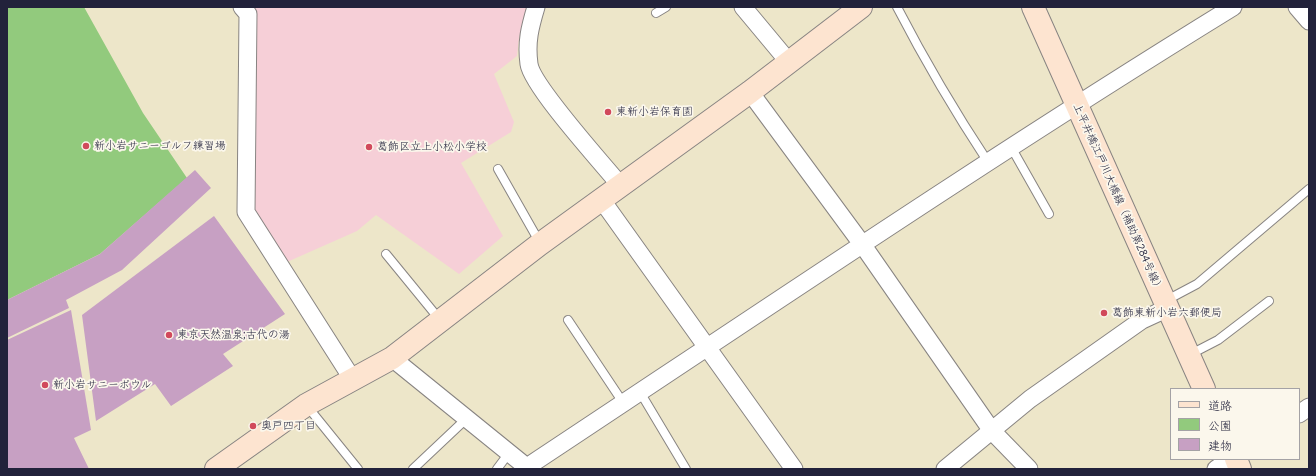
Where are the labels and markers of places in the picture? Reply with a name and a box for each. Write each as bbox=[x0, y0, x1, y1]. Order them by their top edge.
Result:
place label: 東新小岩保育園 bbox=[616, 105, 693, 119]
marker: 東新小岩保育園 bbox=[603, 107, 613, 117]
place label: 新小岩サニーゴルフ練習場 bbox=[94, 139, 226, 153]
place label: 葛飾区立上小松小学校 bbox=[377, 140, 487, 154]
marker: 新小岩サニーゴルフ練習場 bbox=[81, 141, 91, 151]
marker: 葛飾区立上小松小学校 bbox=[364, 142, 374, 152]
place label: 葛飾東新小岩六郵便局 bbox=[1112, 306, 1222, 320]
marker: 葛飾東新小岩六郵便局 bbox=[1099, 308, 1109, 318]
place label: 東京天然温泉;古代の湯 bbox=[177, 328, 290, 342]
marker: 東京天然温泉;古代の湯 bbox=[164, 330, 174, 340]
place label: 新小岩サニーボウル bbox=[53, 378, 152, 392]
marker: 新小岩サニーボウル bbox=[40, 380, 50, 390]
place label: 奥戸四丁目 bbox=[261, 419, 316, 433]
marker: 奥戸四丁目 bbox=[248, 421, 258, 431]

